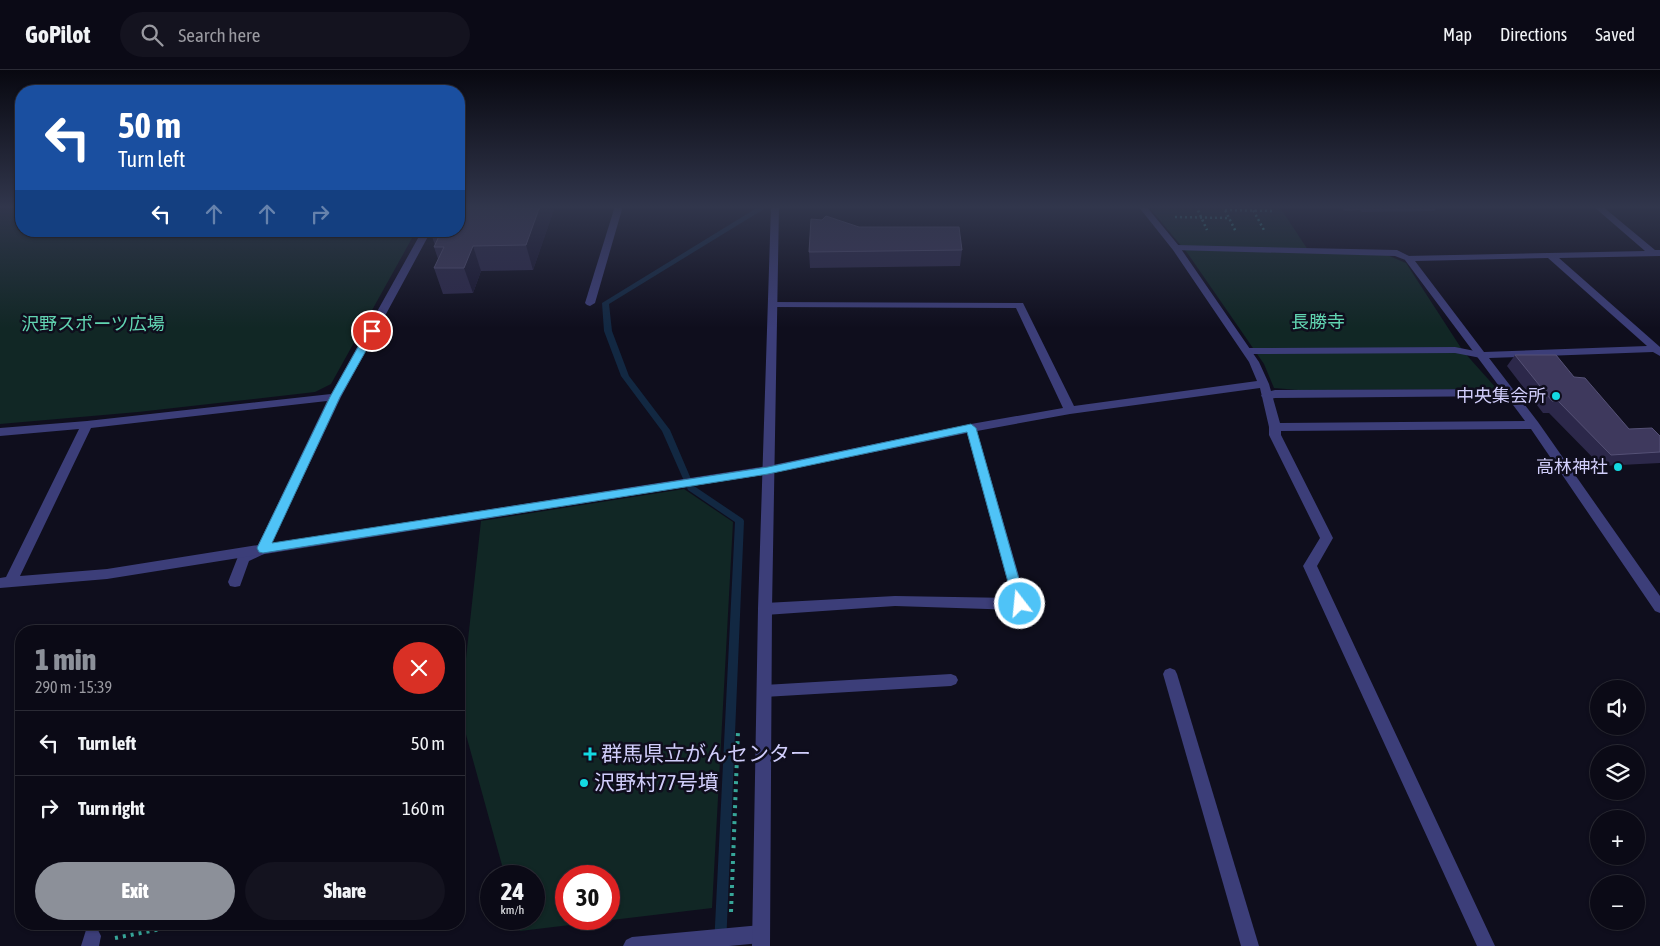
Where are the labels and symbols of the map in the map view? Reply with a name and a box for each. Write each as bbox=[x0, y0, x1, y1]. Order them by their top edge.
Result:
pin bbox=[351, 310, 393, 352]
park label: 長勝寺 bbox=[1291, 311, 1345, 332]
park label: 沢野スポーツ広場 bbox=[21, 313, 165, 334]
place label: 中央集会所 bbox=[1456, 385, 1546, 406]
marker: 中央集会所 bbox=[1550, 390, 1562, 402]
place label: 高林神社 bbox=[1536, 456, 1608, 477]
marker: 高林神社 bbox=[1612, 461, 1624, 473]
position arrow bbox=[993, 577, 1045, 629]
place label: 群馬県立がんセンター bbox=[601, 741, 811, 765]
marker: 群馬県立がんセンター bbox=[583, 747, 597, 761]
place label: 沢野村77号墳 bbox=[594, 770, 719, 794]
marker: 沢野村77号墳 bbox=[578, 777, 590, 789]
speed limit sign: 30 bbox=[555, 865, 620, 930]

